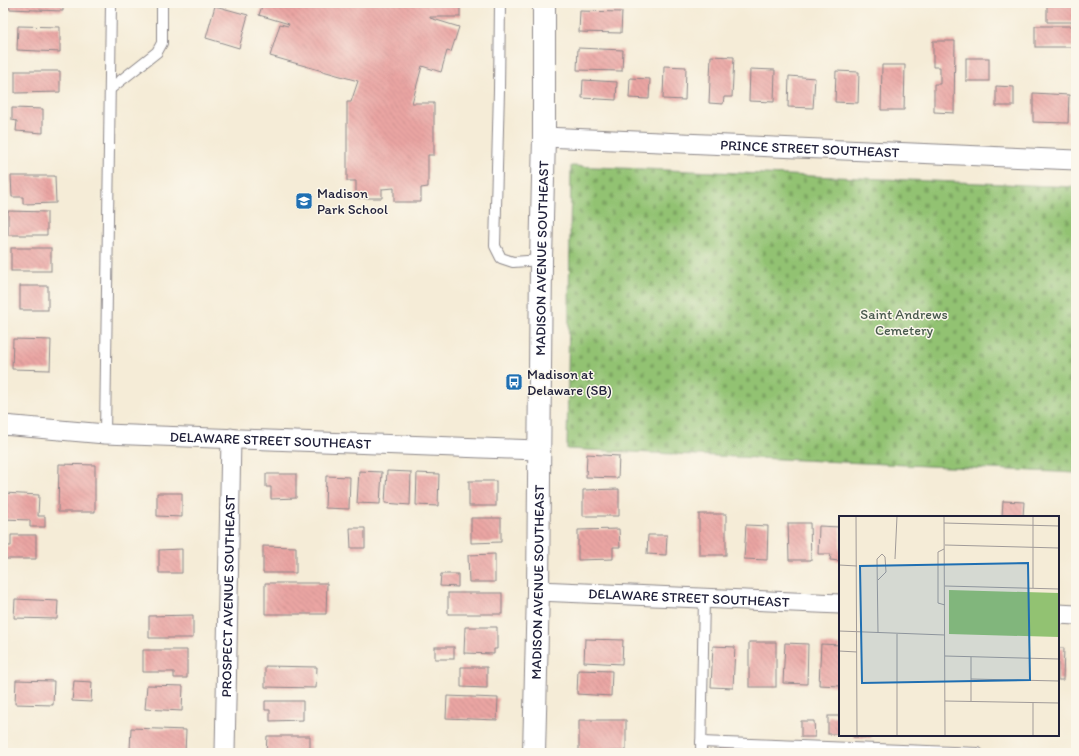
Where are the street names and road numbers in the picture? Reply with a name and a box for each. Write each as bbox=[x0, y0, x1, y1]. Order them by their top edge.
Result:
street label: PRINCE STREET SOUTHEAST bbox=[720, 136, 900, 161]
street label: MADISON AVENUE SOUTHEAST bbox=[532, 160, 552, 356]
street label: DELAWARE STREET SOUTHEAST bbox=[169, 428, 372, 452]
street label: MADISON AVENUE SOUTHEAST bbox=[527, 484, 547, 680]
street label: PROSPECT AVENUE SOUTHEAST bbox=[218, 494, 238, 697]
street label: DELAWARE STREET SOUTHEAST bbox=[588, 585, 790, 610]

